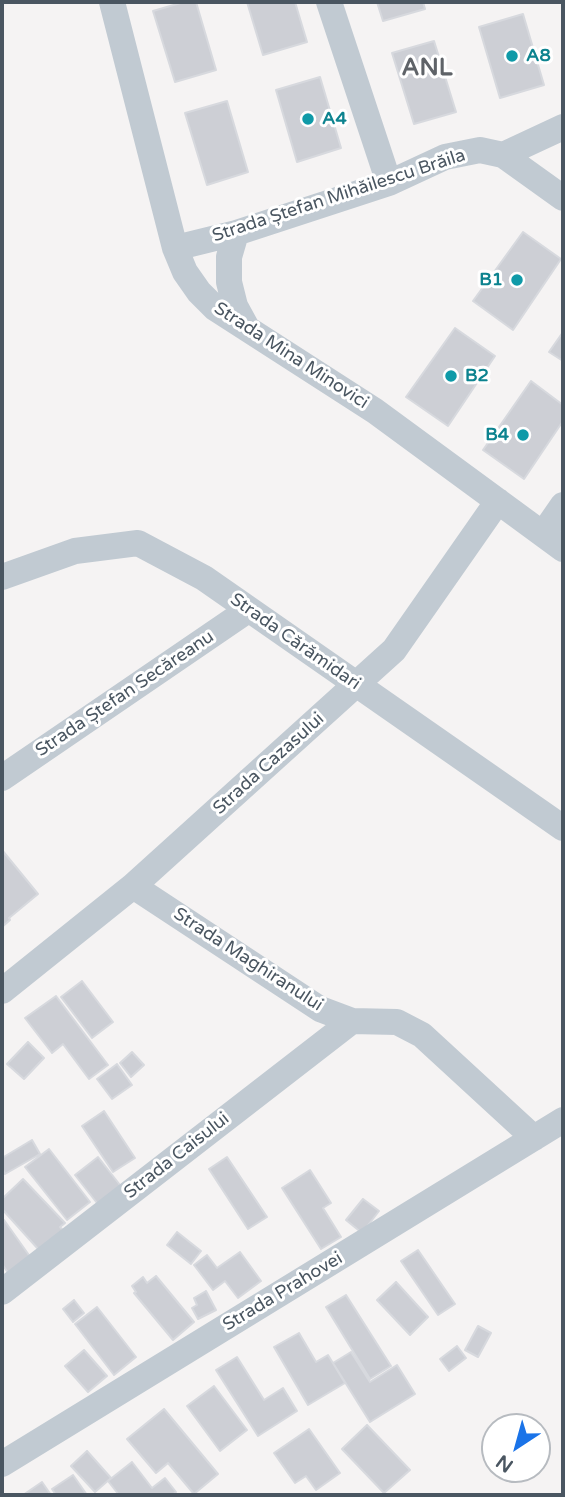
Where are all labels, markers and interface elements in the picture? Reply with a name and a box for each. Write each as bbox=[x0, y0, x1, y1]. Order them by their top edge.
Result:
place label: A8 bbox=[526, 45, 551, 67]
marker: A8 bbox=[504, 48, 520, 64]
district label: ANL bbox=[402, 55, 452, 83]
place label: A4 bbox=[322, 108, 347, 130]
marker: A4 bbox=[300, 111, 316, 127]
street label: Strada Ștefan Mihăilescu Brăila bbox=[210, 145, 468, 247]
place label: B1 bbox=[479, 269, 503, 291]
marker: B1 bbox=[509, 272, 525, 288]
street label: Strada Mina Minovici bbox=[210, 298, 372, 414]
place label: B2 bbox=[465, 365, 489, 387]
marker: B2 bbox=[443, 368, 459, 384]
place label: B4 bbox=[485, 424, 509, 446]
marker: B4 bbox=[515, 427, 531, 443]
street label: Strada Cărămidari bbox=[226, 589, 364, 695]
street label: Strada Ștefan Secăreanu bbox=[32, 626, 218, 762]
street label: Strada Cazasului bbox=[209, 708, 329, 820]
street label: Strada Maghiranului bbox=[169, 904, 327, 1016]
street label: Strada Caisului bbox=[120, 1108, 234, 1204]
street label: Strada Prahovei bbox=[219, 1248, 347, 1336]
north arrow bbox=[481, 1413, 551, 1483]
text: N bbox=[492, 1450, 517, 1477]

